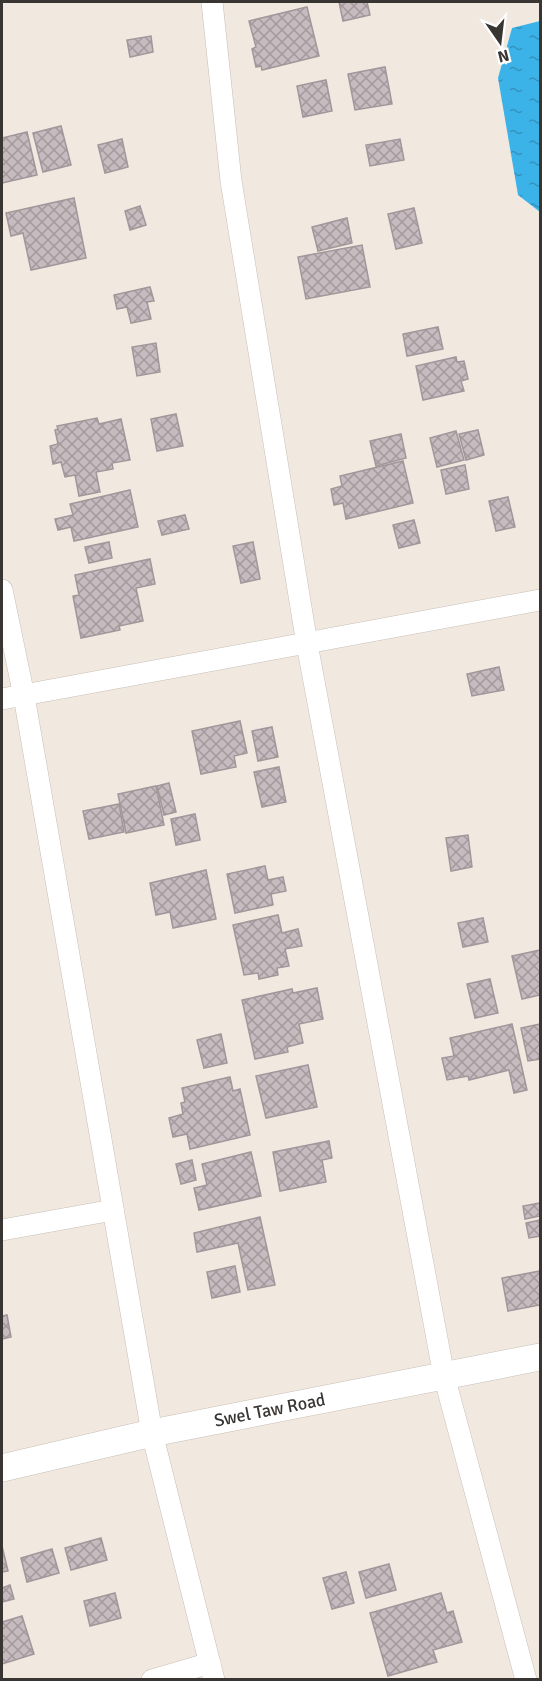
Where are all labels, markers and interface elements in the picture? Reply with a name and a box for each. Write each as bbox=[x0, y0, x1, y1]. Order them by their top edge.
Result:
north arrow bbox=[470, 12, 530, 72]
text: N bbox=[496, 45, 511, 67]
street label: Swel Taw Road bbox=[212, 1388, 327, 1432]

